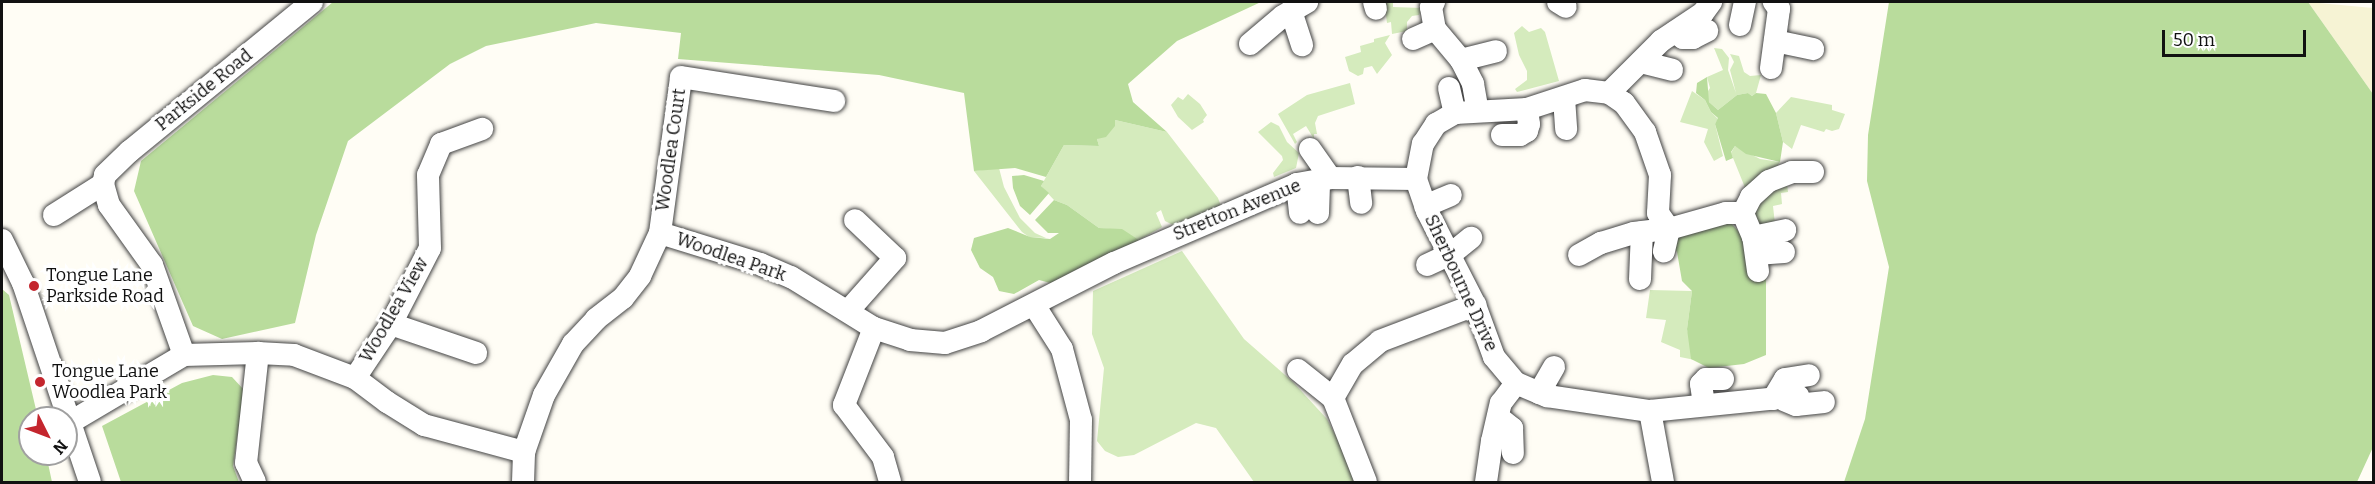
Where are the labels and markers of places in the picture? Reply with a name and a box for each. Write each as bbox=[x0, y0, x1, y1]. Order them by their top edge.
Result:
place label: Tongue Lane Parkside Road bbox=[46, 265, 164, 308]
marker: Tongue Lane Parkside Road bbox=[27, 279, 41, 293]
place label: Tongue Lane Woodlea Park bbox=[52, 361, 167, 404]
marker: Tongue Lane Woodlea Park bbox=[33, 375, 47, 389]

